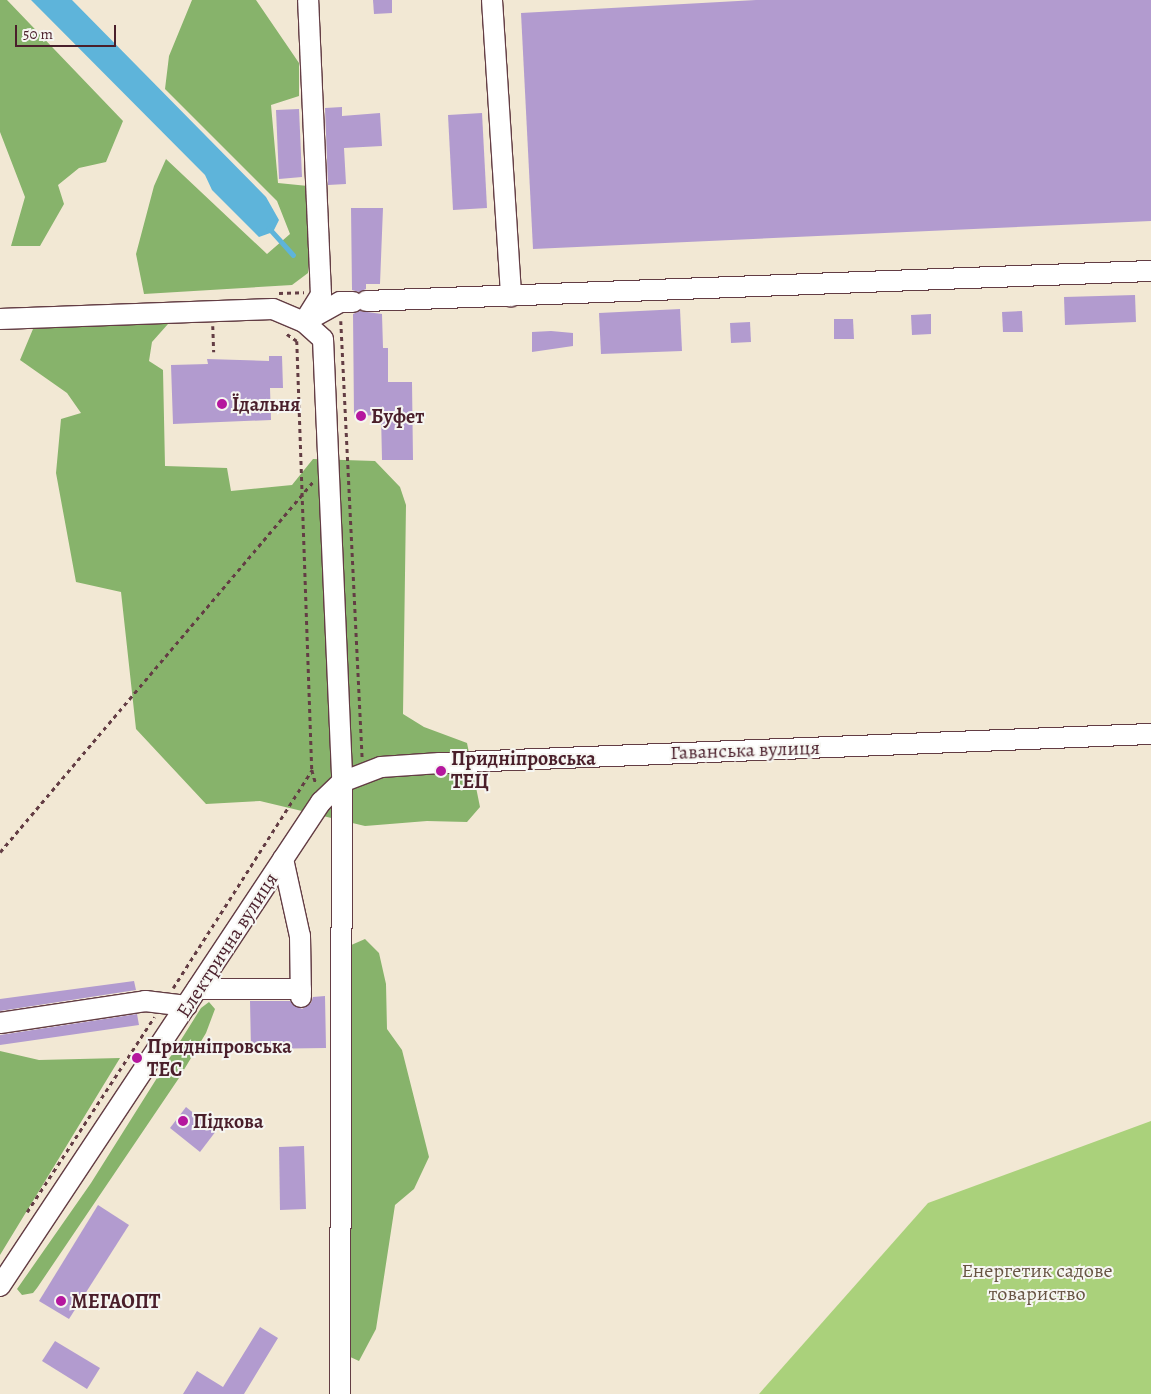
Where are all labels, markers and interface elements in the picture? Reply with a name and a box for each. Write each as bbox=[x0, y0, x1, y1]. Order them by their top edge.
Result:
scale bar bbox=[18, 15, 119, 47]
text: 50 m bbox=[23, 24, 53, 44]
place label: Їдальня bbox=[232, 392, 300, 416]
marker: Їдальня bbox=[216, 398, 228, 410]
place label: Буфет bbox=[371, 404, 424, 428]
marker: Буфет bbox=[355, 410, 367, 422]
street label: Гаванська вулиця bbox=[670, 735, 820, 765]
place label: Придніпровська ТЕЦ bbox=[451, 747, 596, 794]
marker: Придніпровська ТЕЦ bbox=[435, 765, 447, 777]
street label: Електрична вулиця bbox=[171, 868, 283, 1022]
place label: Придніпровська ТЕС bbox=[147, 1034, 292, 1081]
marker: Придніпровська ТЕС bbox=[131, 1052, 143, 1064]
place label: Підкова bbox=[193, 1109, 263, 1133]
marker: Підкова bbox=[177, 1115, 189, 1127]
park label: Енергетик садове товариство bbox=[961, 1259, 1113, 1306]
place label: МЕГАОПТ bbox=[71, 1289, 160, 1313]
marker: МЕГАОПТ bbox=[55, 1295, 67, 1307]

